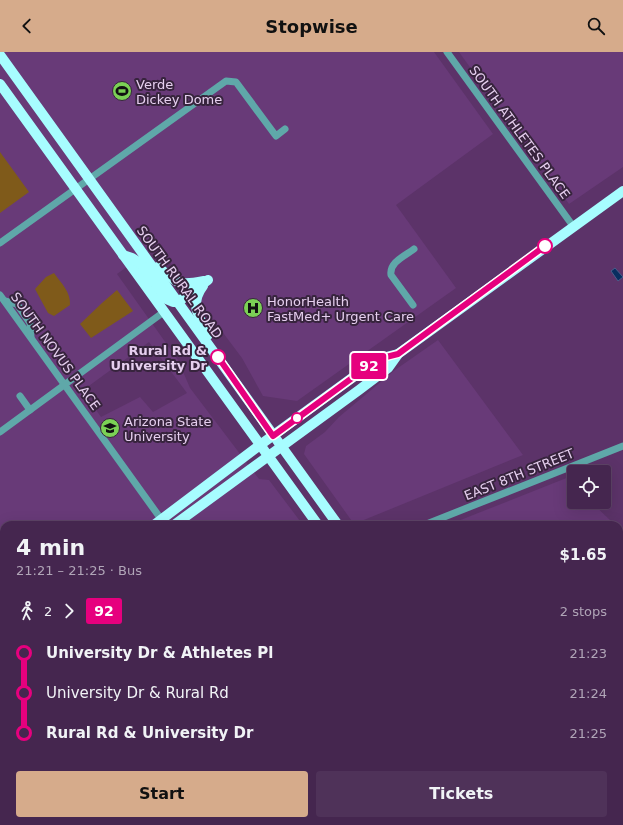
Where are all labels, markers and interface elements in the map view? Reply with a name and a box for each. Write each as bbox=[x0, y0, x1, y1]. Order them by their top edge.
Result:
icon: back bbox=[16, 15, 38, 37]
icon: search bbox=[585, 15, 607, 37]
text: Stopwise bbox=[265, 16, 358, 37]
street label: SOUTH ATHLETES PLACE bbox=[466, 63, 573, 202]
place label: Verde Dickey Dome bbox=[136, 77, 222, 107]
sports icon: Verde Dickey Dome bbox=[111, 80, 133, 102]
street label: SOUTH RURAL ROAD bbox=[134, 223, 225, 341]
unlabelled marker bbox=[537, 238, 553, 254]
street label: SOUTH NOVUS PLACE bbox=[8, 290, 103, 413]
place label: HonorHealth FastMed+ Urgent Care bbox=[267, 294, 414, 324]
hospital icon: HonorHealth FastMed+ Urgent Care bbox=[242, 297, 264, 319]
place label: Rural Rd & University Dr bbox=[110, 343, 208, 373]
marker: Rural Rd & University Dr bbox=[210, 349, 226, 365]
line badge: 92 bbox=[351, 353, 387, 379]
text: 92 bbox=[359, 358, 379, 374]
unlabelled marker bbox=[291, 412, 303, 424]
place label: Arizona State University bbox=[124, 414, 211, 444]
school or university icon: Arizona State University bbox=[99, 417, 121, 439]
street label: EAST 8TH STREET bbox=[462, 446, 576, 503]
map controls bbox=[567, 465, 611, 509]
button: locate bbox=[567, 465, 611, 509]
text: 4 min bbox=[16, 535, 85, 560]
text: $1.65 bbox=[560, 546, 607, 564]
text: 21:21 – 21:25 · Bus bbox=[16, 563, 142, 578]
icon: walk bbox=[16, 600, 38, 622]
icon: forward bbox=[58, 600, 80, 622]
text: 92 bbox=[94, 603, 114, 619]
text: 2 bbox=[44, 604, 52, 619]
text: 2 stops bbox=[560, 604, 607, 619]
text: University Dr & Athletes Pl bbox=[46, 644, 273, 662]
text: 21:23 bbox=[570, 646, 607, 661]
text: University Dr & Rural Rd bbox=[46, 684, 229, 702]
text: 21:24 bbox=[570, 686, 607, 701]
text: Rural Rd & University Dr bbox=[46, 724, 253, 742]
text: 21:25 bbox=[570, 726, 607, 741]
button: Start bbox=[16, 771, 308, 817]
button: Tickets bbox=[316, 771, 607, 817]

